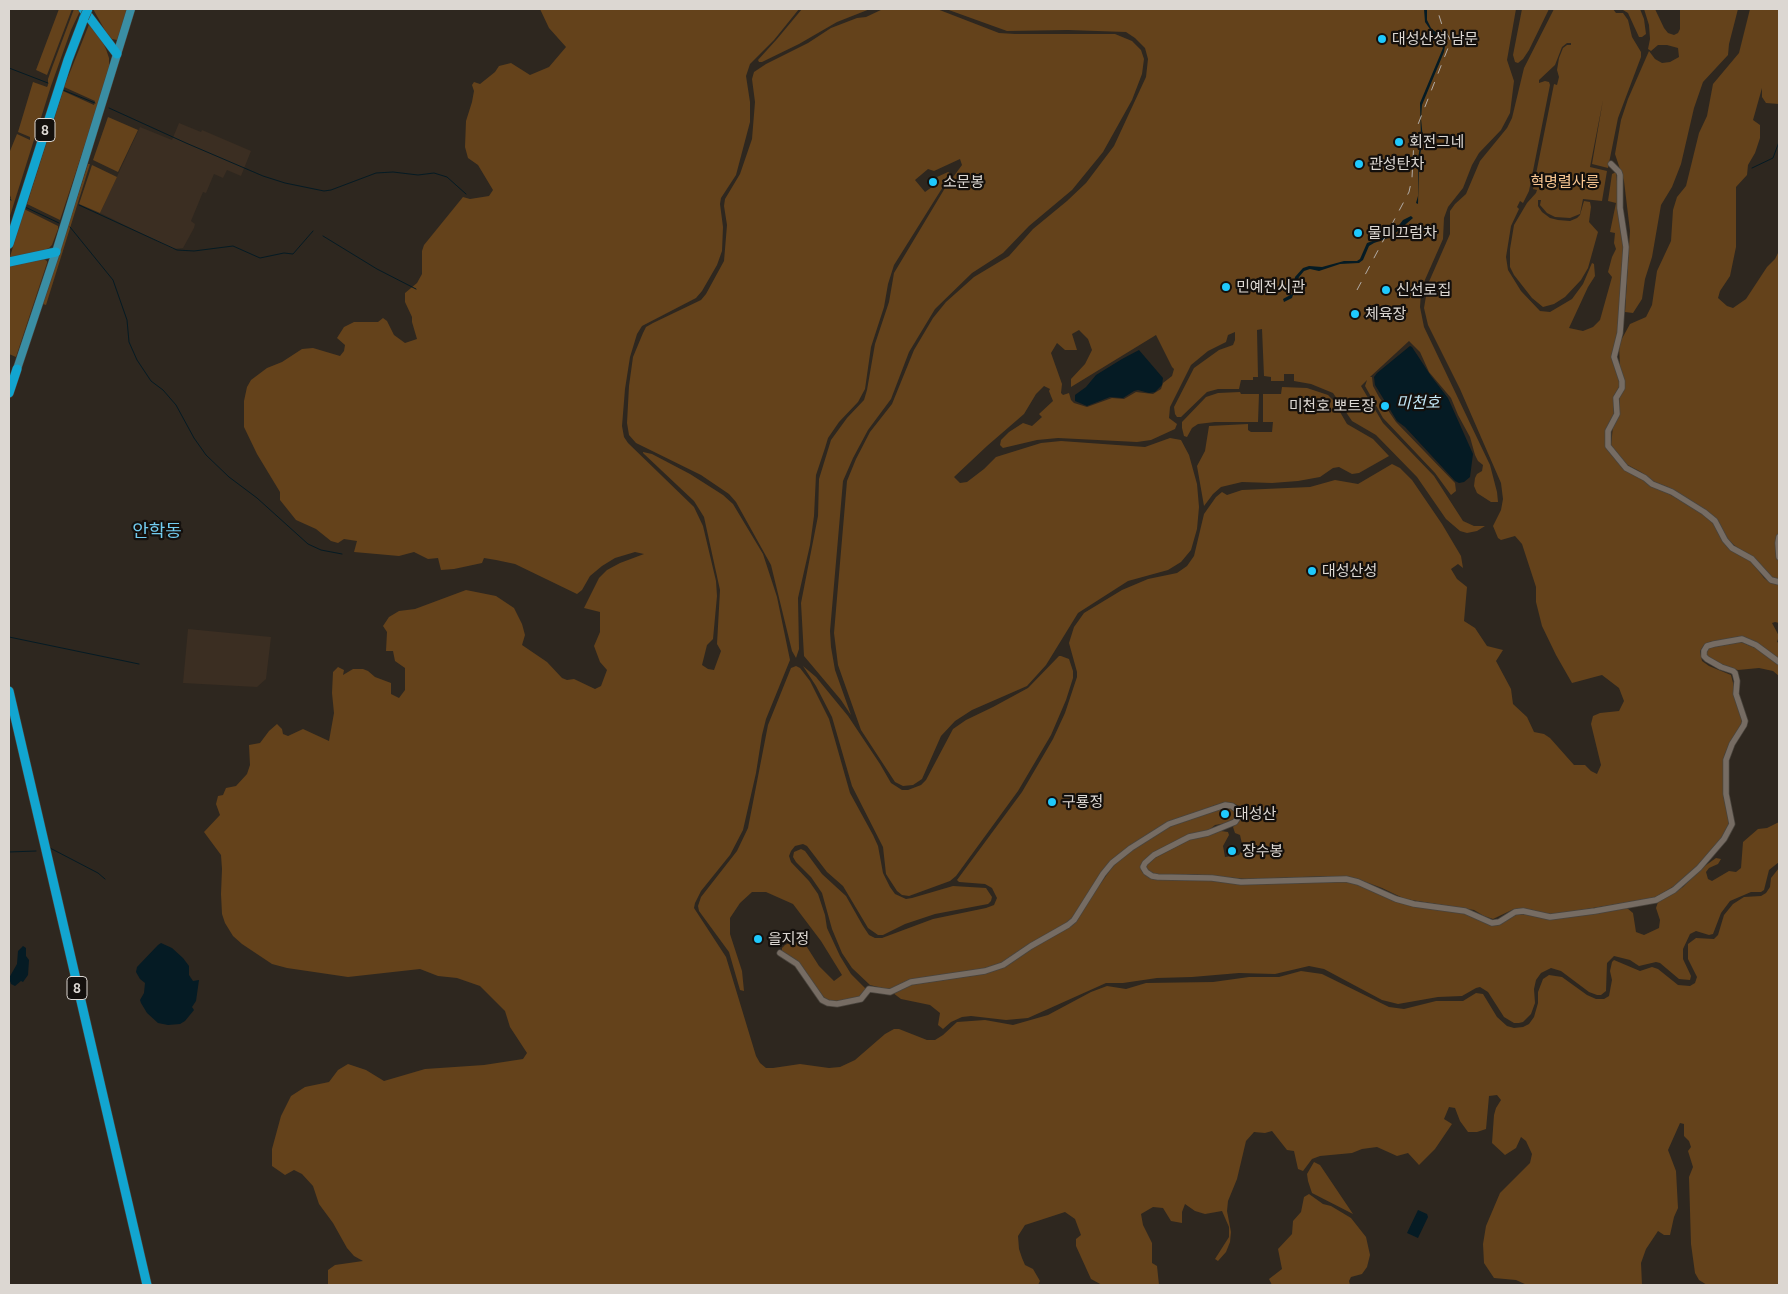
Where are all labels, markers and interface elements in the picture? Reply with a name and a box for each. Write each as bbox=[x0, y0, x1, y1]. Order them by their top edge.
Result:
place label: 대성산성 남문 bbox=[1392, 30, 1478, 48]
marker: 대성산성 남문 bbox=[1376, 33, 1388, 45]
road number: 8 bbox=[35, 118, 55, 142]
place label: 회전그네 bbox=[1409, 133, 1464, 151]
marker: 회전그네 bbox=[1393, 136, 1405, 148]
place label: 관성탄차 bbox=[1369, 155, 1424, 173]
marker: 관성탄차 bbox=[1353, 158, 1365, 170]
place label: 소문봉 bbox=[943, 173, 984, 191]
park label: 혁명렬사릉 bbox=[1531, 173, 1599, 191]
marker: 소문봉 bbox=[927, 176, 939, 188]
place label: 물미끄럼차 bbox=[1368, 224, 1437, 242]
marker: 물미끄럼차 bbox=[1352, 227, 1364, 239]
place label: 민예전시관 bbox=[1236, 278, 1305, 296]
marker: 민예전시관 bbox=[1220, 281, 1232, 293]
place label: 신선로집 bbox=[1396, 281, 1451, 299]
marker: 신선로집 bbox=[1380, 284, 1392, 296]
place label: 체육장 bbox=[1365, 305, 1406, 323]
marker: 체육장 bbox=[1349, 308, 1361, 320]
water label: 미천호 bbox=[1396, 393, 1440, 413]
place label: 미천호 뽀트장 bbox=[1289, 397, 1375, 415]
marker: 미천호 뽀트장 bbox=[1379, 400, 1391, 412]
district label: 안학동 bbox=[132, 520, 182, 542]
place label: 대성산성 bbox=[1322, 562, 1377, 580]
marker: 대성산성 bbox=[1306, 565, 1318, 577]
place label: 구룡정 bbox=[1062, 793, 1103, 811]
marker: 구룡정 bbox=[1046, 796, 1058, 808]
place label: 대성산 bbox=[1235, 805, 1276, 823]
marker: 대성산 bbox=[1219, 808, 1231, 820]
place label: 장수봉 bbox=[1242, 842, 1283, 860]
marker: 장수봉 bbox=[1226, 845, 1238, 857]
place label: 을지정 bbox=[768, 930, 809, 948]
marker: 을지정 bbox=[752, 933, 764, 945]
road number: 8 bbox=[67, 976, 87, 1000]

